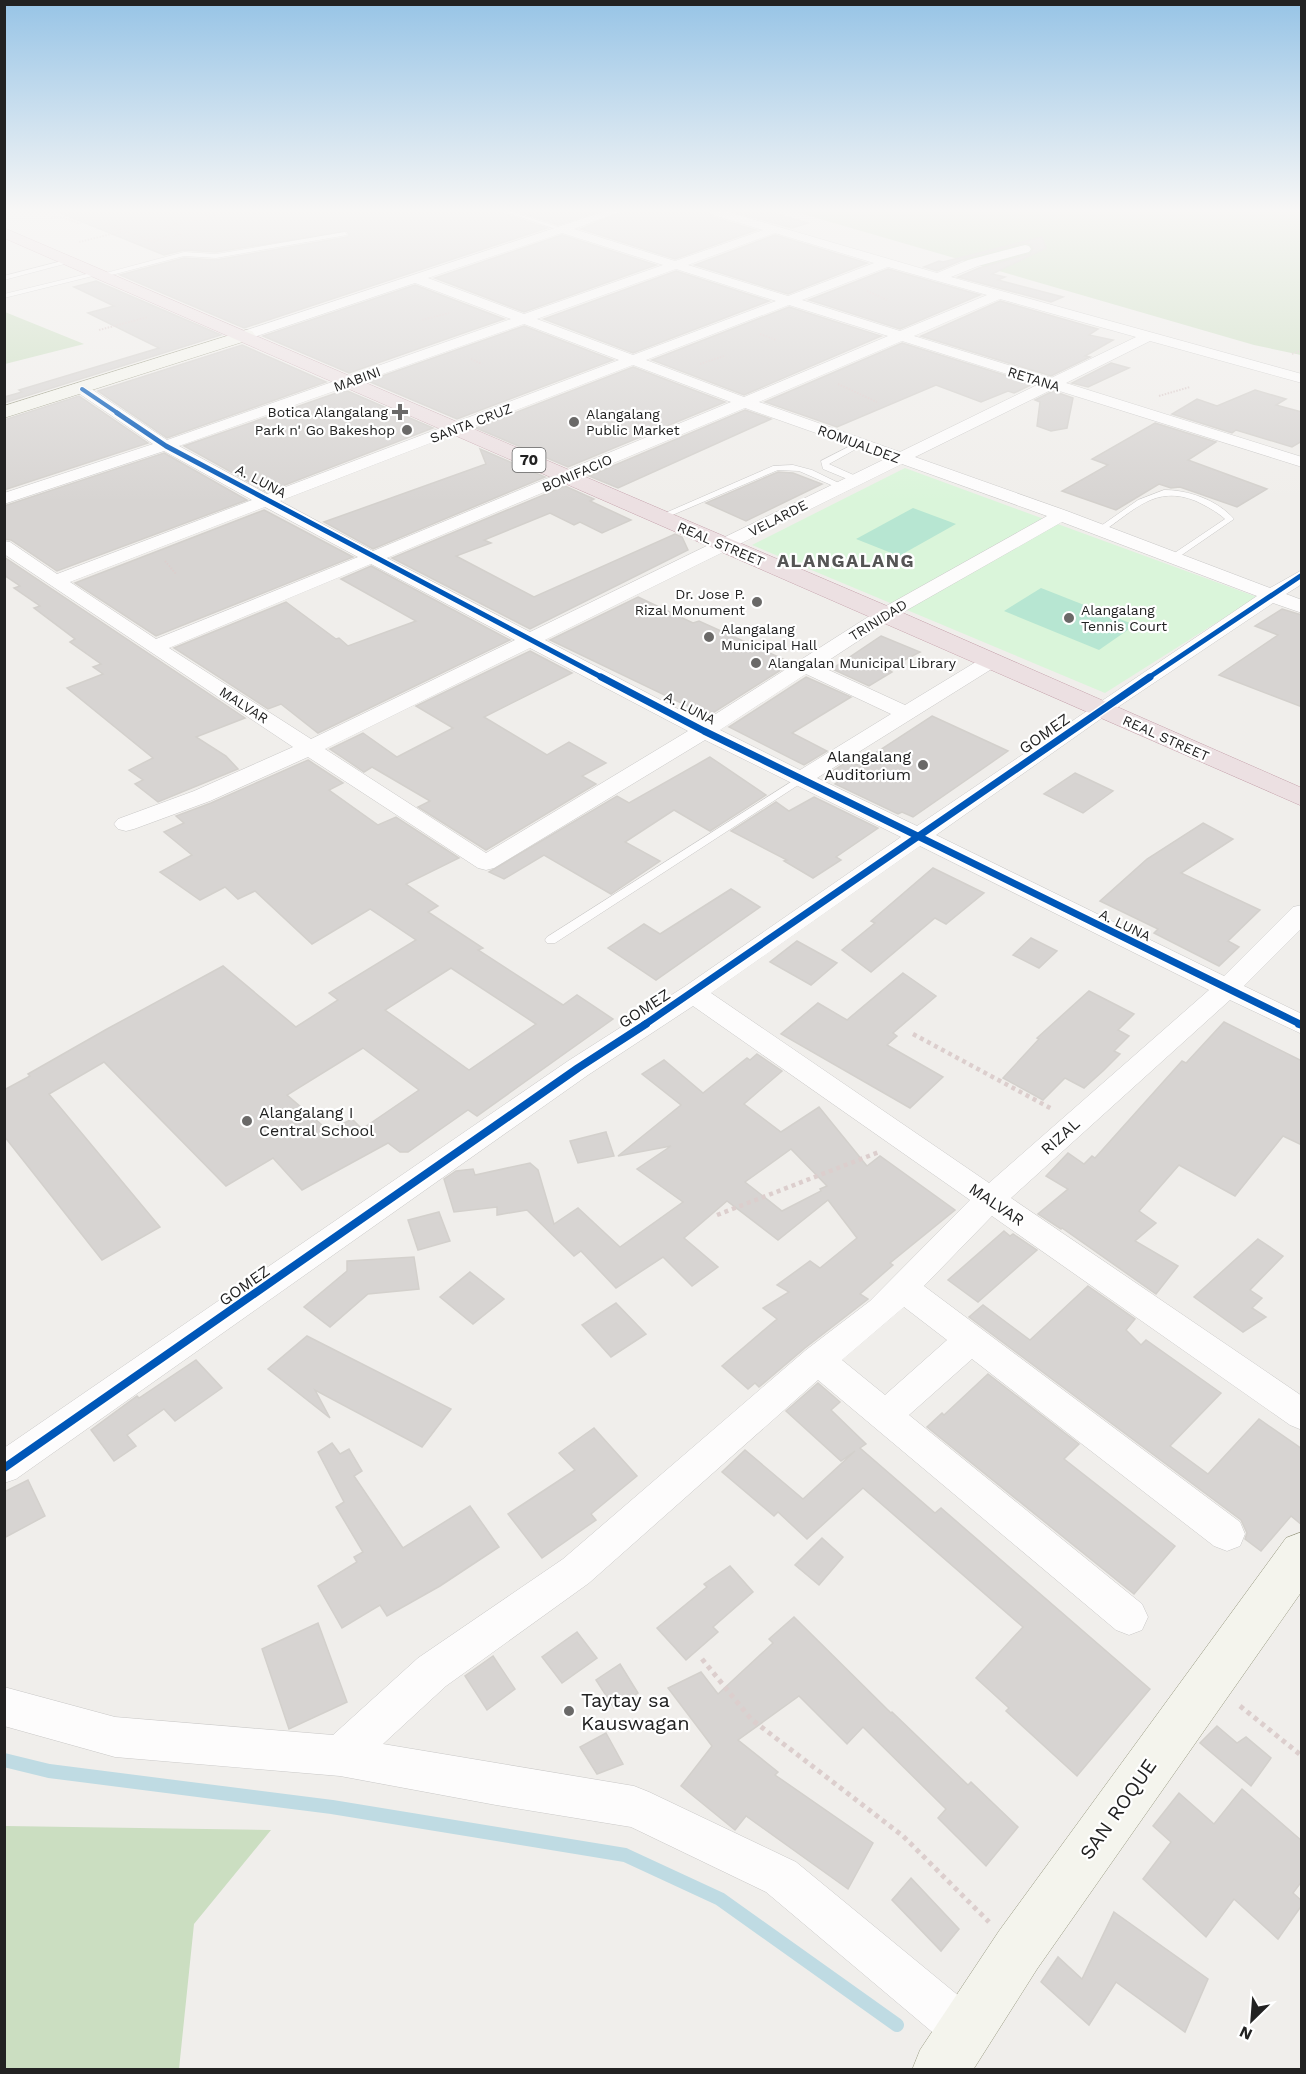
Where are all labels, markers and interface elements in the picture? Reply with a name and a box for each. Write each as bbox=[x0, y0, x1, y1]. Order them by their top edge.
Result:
street label: MABINI bbox=[331, 363, 383, 395]
street label: RETANA bbox=[1006, 363, 1062, 395]
street label: SANTA CRUZ bbox=[428, 400, 514, 446]
place label: Botica Alangalang bbox=[268, 404, 389, 420]
marker: Botica Alangalang bbox=[393, 405, 407, 419]
place label: Alangalang Public Market bbox=[586, 406, 680, 438]
marker: Alangalang Public Market bbox=[567, 415, 581, 429]
place label: Park n' Go Bakeshop bbox=[255, 422, 395, 438]
street label: ROMUALDEZ bbox=[816, 422, 903, 466]
marker: Park n' Go Bakeshop bbox=[400, 423, 414, 437]
road number: 70 bbox=[512, 448, 546, 472]
street label: BONIFACIO bbox=[539, 451, 615, 495]
street label: A. LUNA bbox=[233, 461, 289, 501]
street label: VELARDE bbox=[746, 496, 810, 540]
street label: REAL STREET bbox=[675, 518, 767, 570]
district label: ALANGALANG bbox=[777, 550, 915, 571]
place label: Dr. Jose P. Rizal Monument bbox=[635, 586, 745, 618]
marker: Dr. Jose P. Rizal Monument bbox=[750, 595, 764, 609]
street label: TRINIDAD bbox=[846, 596, 910, 644]
place label: Alangalang Tennis Court bbox=[1081, 602, 1167, 634]
marker: Alangalang Tennis Court bbox=[1062, 611, 1076, 625]
place label: Alangalang Municipal Hall bbox=[721, 621, 818, 653]
marker: Alangalang Municipal Hall bbox=[702, 630, 716, 644]
place label: Alangalan Municipal Library bbox=[768, 655, 957, 671]
marker: Alangalan Municipal Library bbox=[749, 656, 763, 670]
street label: MALVAR bbox=[217, 683, 271, 727]
street label: A. LUNA bbox=[662, 688, 718, 728]
street label: GOMEZ bbox=[1015, 709, 1073, 758]
street label: REAL STREET bbox=[1120, 712, 1212, 764]
place label: Alangalang Auditorium bbox=[824, 747, 911, 784]
marker: Alangalang Auditorium bbox=[916, 758, 930, 772]
street label: A. LUNA bbox=[1097, 906, 1153, 944]
street label: GOMEZ bbox=[615, 985, 674, 1032]
place label: Alangalang I Central School bbox=[259, 1103, 374, 1140]
marker: Alangalang I Central School bbox=[240, 1114, 254, 1128]
street label: RIZAL bbox=[1037, 1114, 1084, 1159]
street label: MALVAR bbox=[965, 1179, 1028, 1230]
street label: GOMEZ bbox=[215, 1261, 273, 1310]
place label: Taytay sa Kauswagan bbox=[581, 1688, 690, 1735]
marker: Taytay sa Kauswagan bbox=[562, 1704, 576, 1718]
street label: SAN ROQUE bbox=[1075, 1754, 1161, 1864]
north arrow bbox=[1222, 1990, 1282, 2050]
text: N bbox=[1236, 2022, 1255, 2044]

